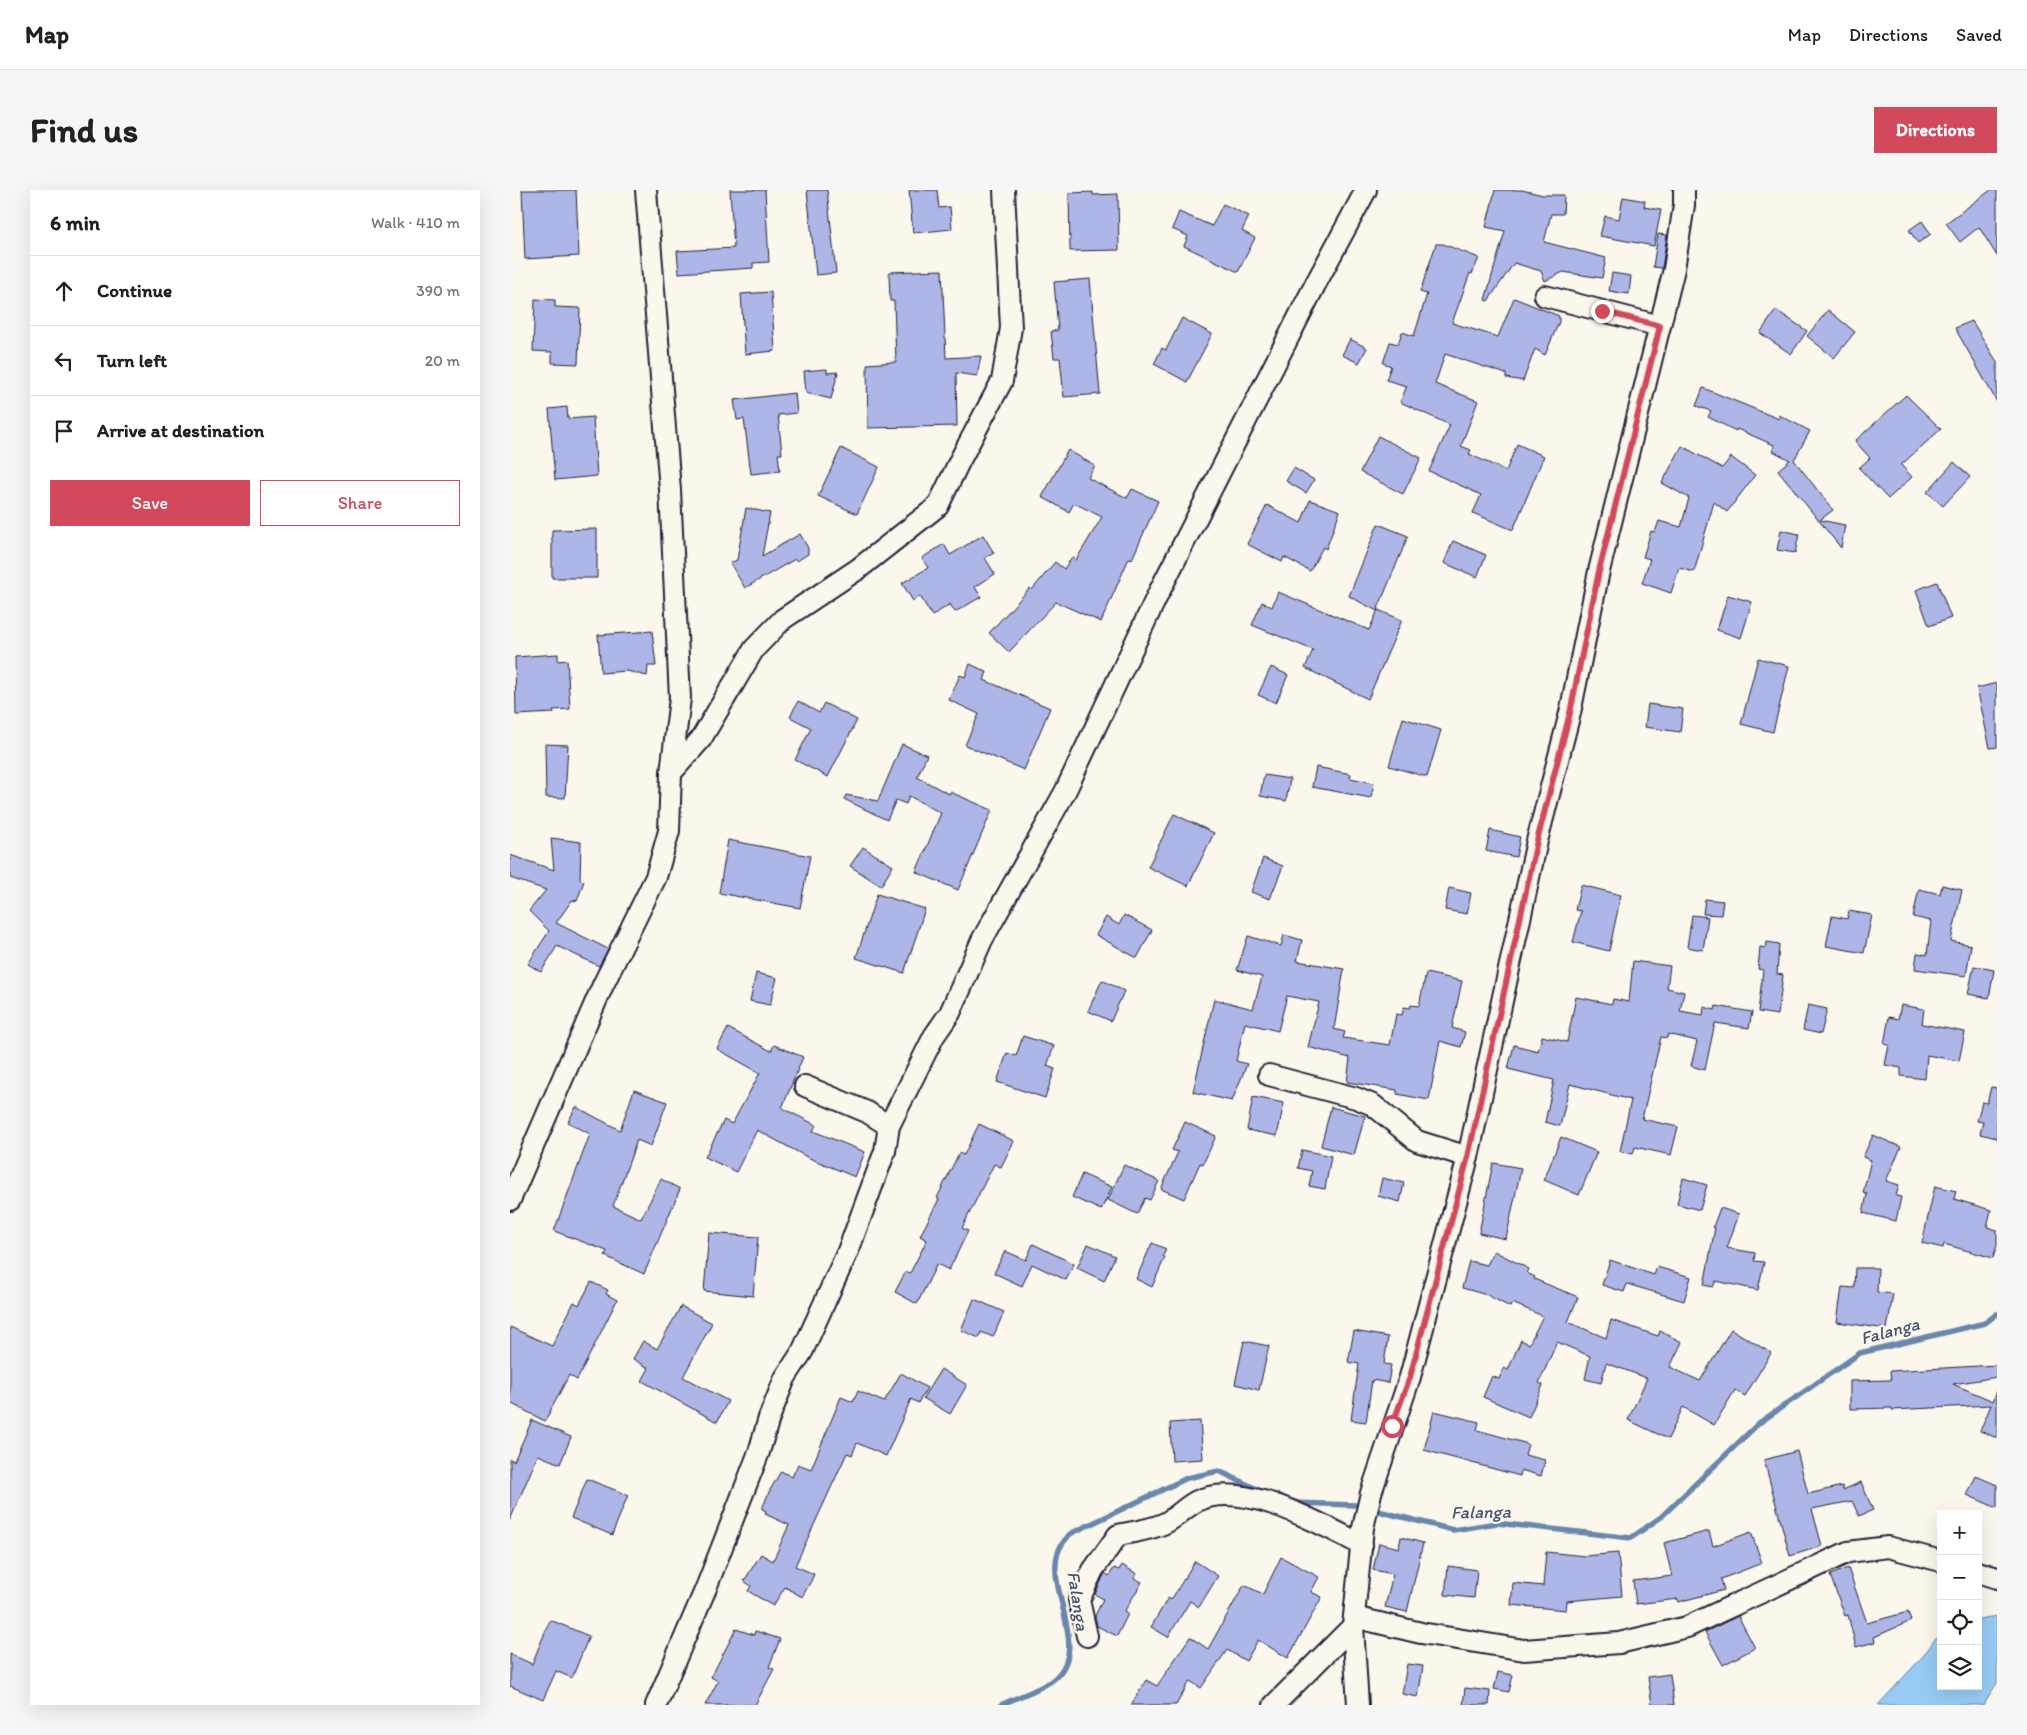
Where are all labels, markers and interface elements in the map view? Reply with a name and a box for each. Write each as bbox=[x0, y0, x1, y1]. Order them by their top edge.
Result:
text: Map bbox=[25, 20, 69, 49]
text: Map bbox=[1788, 24, 1821, 46]
text: Directions bbox=[1849, 24, 1928, 46]
text: Saved bbox=[1956, 24, 2002, 46]
button: Directions bbox=[1874, 107, 1997, 153]
text: Find us bbox=[30, 109, 138, 151]
text: 6 min bbox=[50, 210, 100, 235]
text: Walk · 410 m bbox=[371, 213, 460, 232]
icon: ahead bbox=[50, 277, 78, 305]
text: Continue bbox=[97, 279, 172, 302]
text: 390 m bbox=[416, 281, 460, 300]
route end bbox=[1591, 300, 1614, 323]
icon: left bbox=[50, 347, 78, 375]
text: Turn left bbox=[97, 349, 167, 372]
text: 20 m bbox=[425, 351, 460, 370]
icon: arrive bbox=[50, 417, 78, 445]
text: Arrive at destination bbox=[97, 419, 264, 442]
button: Save bbox=[50, 480, 250, 526]
button: Share bbox=[260, 480, 460, 526]
water label: Falanga bbox=[1858, 1312, 1923, 1349]
route start bbox=[1381, 1415, 1404, 1438]
water label: Falanga bbox=[1451, 1500, 1512, 1524]
map controls bbox=[1937, 1510, 1982, 1690]
button: + bbox=[1937, 1510, 1982, 1555]
button: − bbox=[1937, 1555, 1982, 1600]
water label: Falanga bbox=[1062, 1570, 1094, 1633]
button: locate bbox=[1937, 1600, 1982, 1645]
button: layers bbox=[1937, 1645, 1982, 1690]

